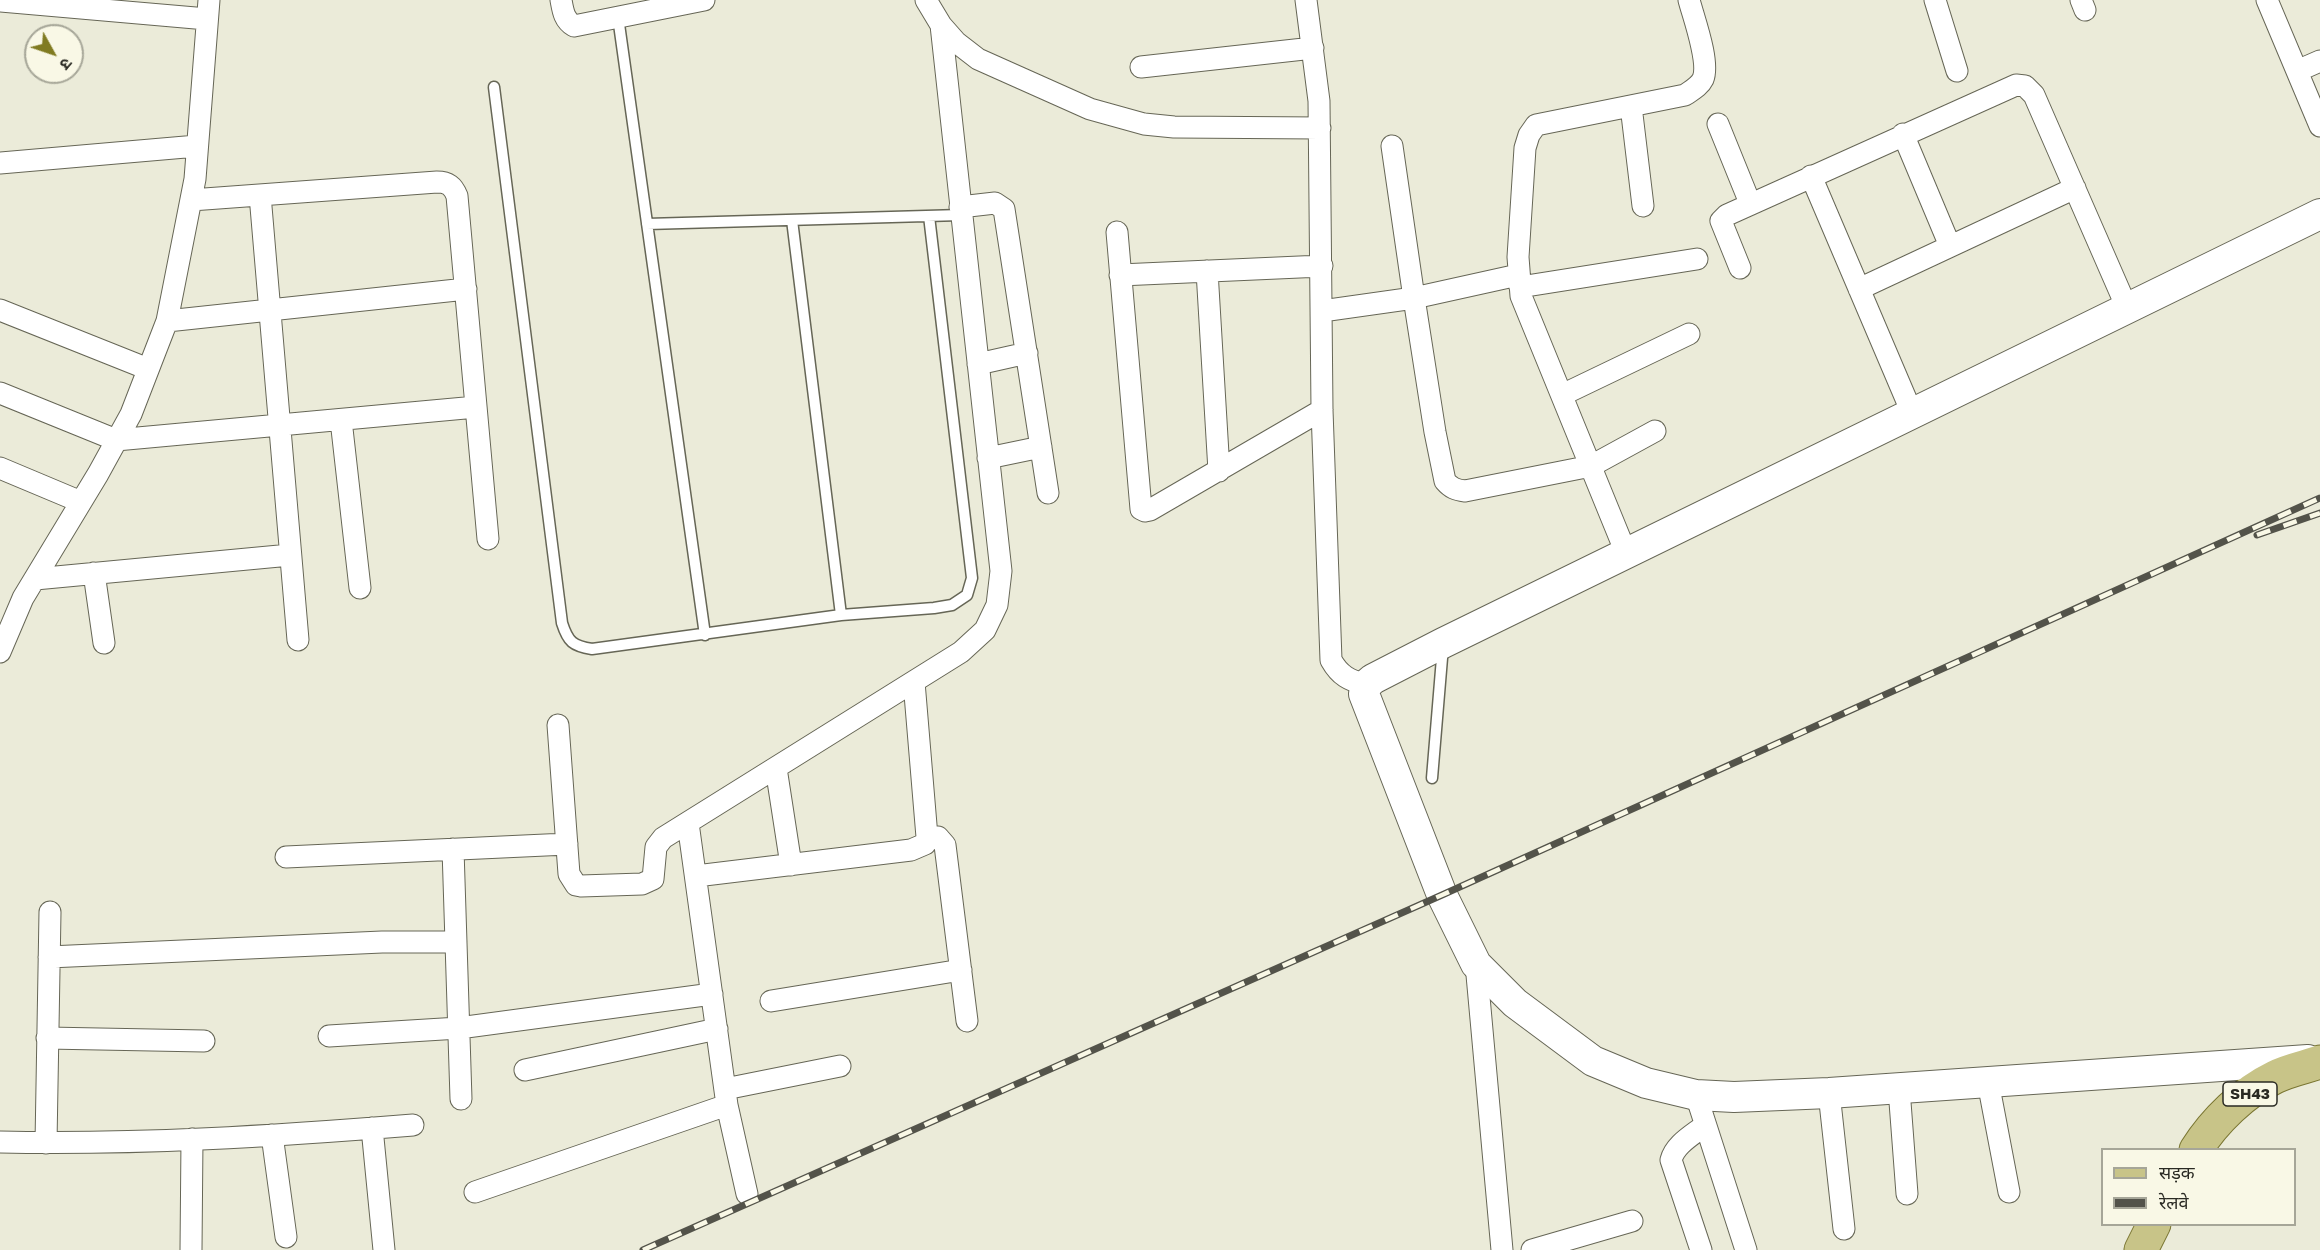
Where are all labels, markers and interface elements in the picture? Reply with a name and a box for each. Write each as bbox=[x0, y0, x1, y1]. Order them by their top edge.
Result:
north arrow bbox=[24, 24, 84, 84]
text: उ bbox=[56, 54, 77, 74]
road number: SH43 bbox=[2223, 1082, 2277, 1106]
legend bbox=[2101, 1148, 2296, 1226]
text: सड़क bbox=[2159, 1161, 2195, 1183]
text: रेलवे bbox=[2159, 1191, 2189, 1213]

